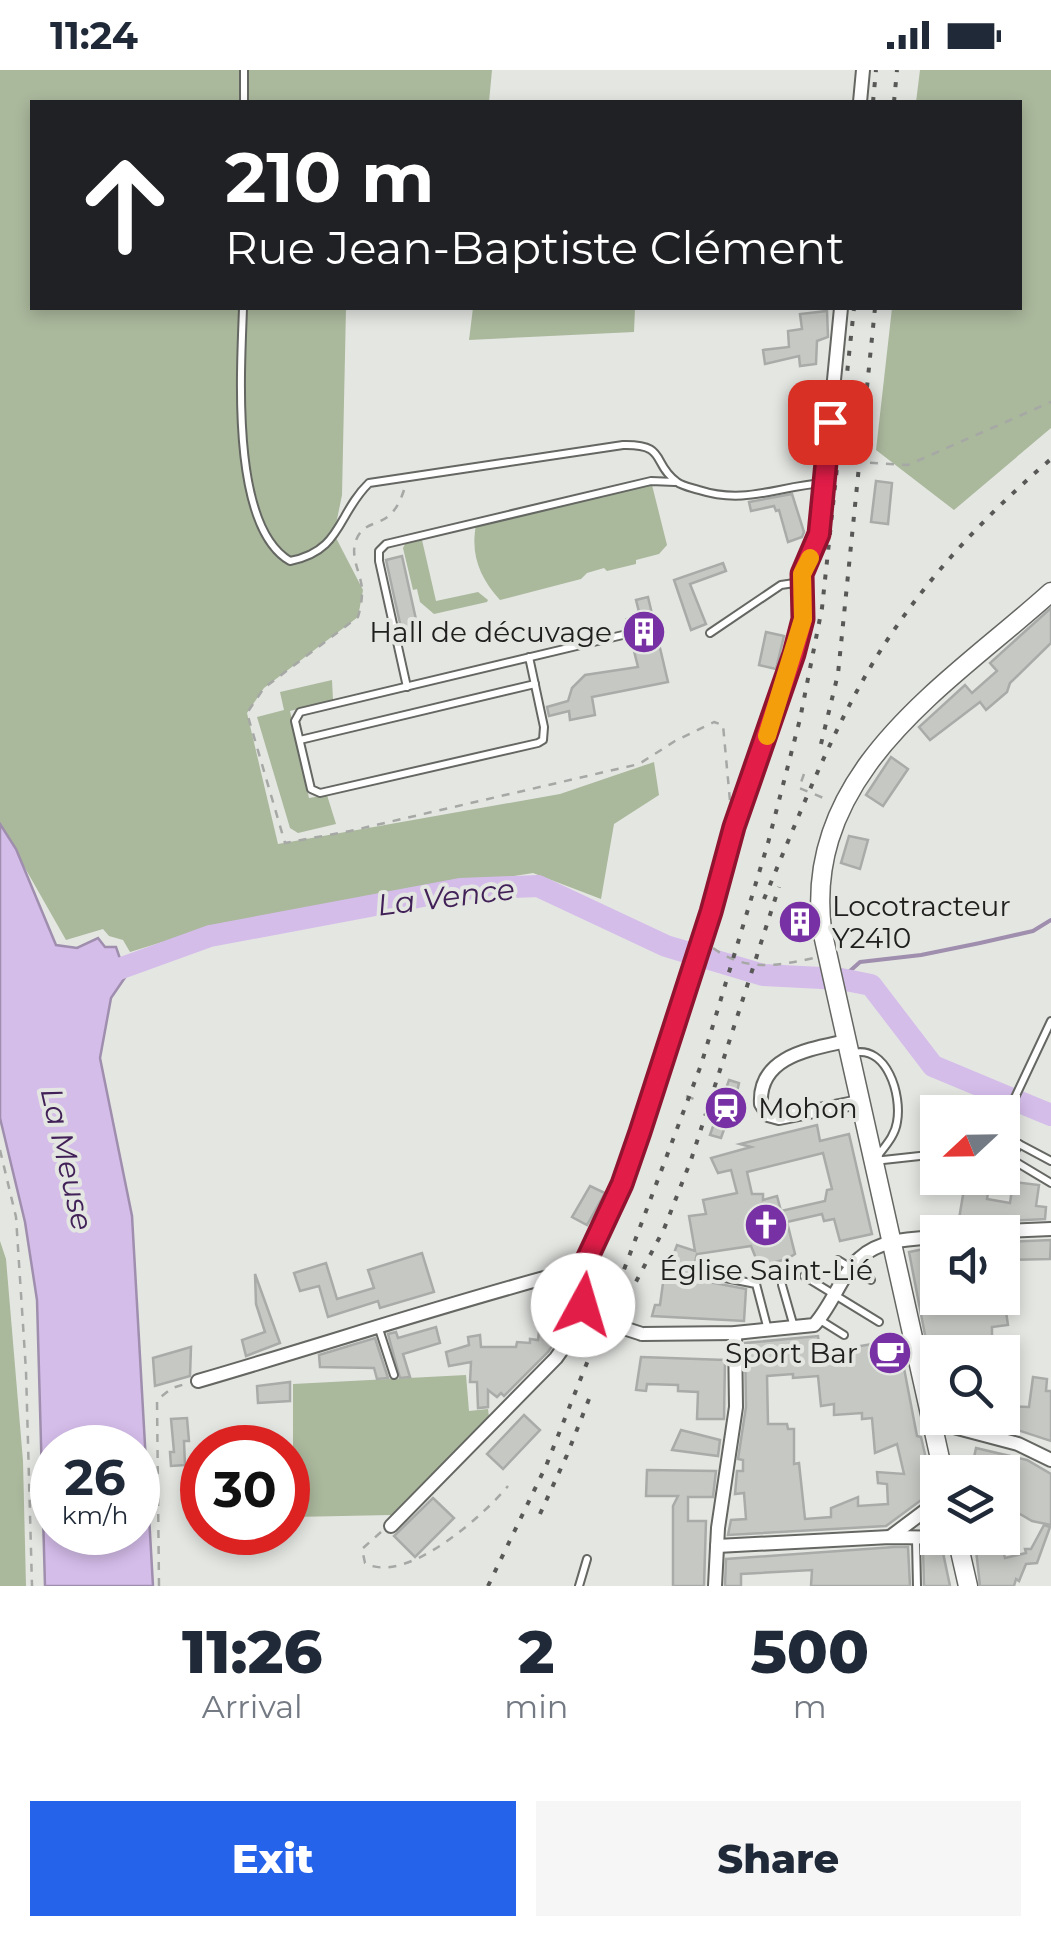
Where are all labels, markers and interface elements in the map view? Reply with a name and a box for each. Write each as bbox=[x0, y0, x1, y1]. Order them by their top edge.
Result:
text: 11:24 bbox=[50, 12, 138, 59]
text: 210 m bbox=[225, 134, 435, 220]
icon: ahead bbox=[60, 140, 190, 270]
text: Rue Jean-Baptiste Clément bbox=[225, 220, 844, 275]
pin bbox=[788, 380, 873, 465]
icon: arrive bbox=[803, 395, 858, 450]
building icon: Hall de décuvage bbox=[621, 609, 667, 655]
place label: Hall de décuvage bbox=[369, 615, 612, 649]
water label: La Vence bbox=[375, 870, 517, 924]
place label: Locotracteur Y2410 bbox=[832, 889, 1011, 955]
building icon: Locotracteur Y2410 bbox=[777, 899, 823, 945]
water label: La Meuse bbox=[33, 1084, 101, 1234]
station icon: Mohon bbox=[703, 1085, 749, 1131]
place label: Mohon bbox=[758, 1091, 858, 1125]
north arrow bbox=[920, 1095, 1020, 1195]
map controls bbox=[920, 1095, 1020, 1555]
church icon: Église Saint-Lié bbox=[743, 1202, 789, 1248]
button: sound bbox=[920, 1215, 1020, 1315]
position arrow bbox=[531, 1253, 635, 1357]
place label: Église Saint-Lié bbox=[659, 1253, 873, 1287]
cafe icon: Sport Bar bbox=[867, 1330, 913, 1376]
button: search bbox=[920, 1335, 1020, 1435]
place label: Sport Bar bbox=[725, 1336, 858, 1370]
speed limit sign: 30 bbox=[180, 1425, 310, 1555]
text: 26 bbox=[64, 1447, 126, 1508]
button: layers bbox=[920, 1455, 1020, 1555]
text: km/h bbox=[62, 1500, 128, 1530]
text: 11:26 bbox=[182, 1615, 322, 1688]
text: 2 bbox=[518, 1615, 554, 1688]
text: 500 bbox=[750, 1615, 869, 1688]
text: Arrival bbox=[202, 1687, 303, 1726]
text: min bbox=[504, 1687, 569, 1726]
text: m bbox=[793, 1687, 827, 1726]
button: Exit bbox=[30, 1801, 516, 1916]
button: Share bbox=[536, 1801, 1021, 1916]

